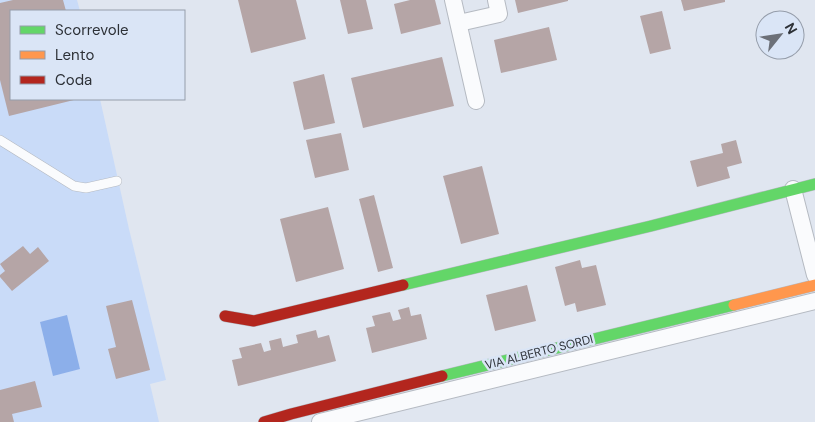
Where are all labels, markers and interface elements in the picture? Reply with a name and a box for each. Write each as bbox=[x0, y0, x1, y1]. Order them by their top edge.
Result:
legend bbox=[10, 10, 185, 100]
north arrow bbox=[755, 10, 805, 60]
text: Scorrevole bbox=[55, 20, 129, 40]
text: N bbox=[781, 20, 802, 37]
text: Lento bbox=[55, 45, 94, 65]
text: Coda bbox=[55, 70, 92, 90]
street label: VIA ALBERTO SORDI bbox=[483, 331, 595, 373]

